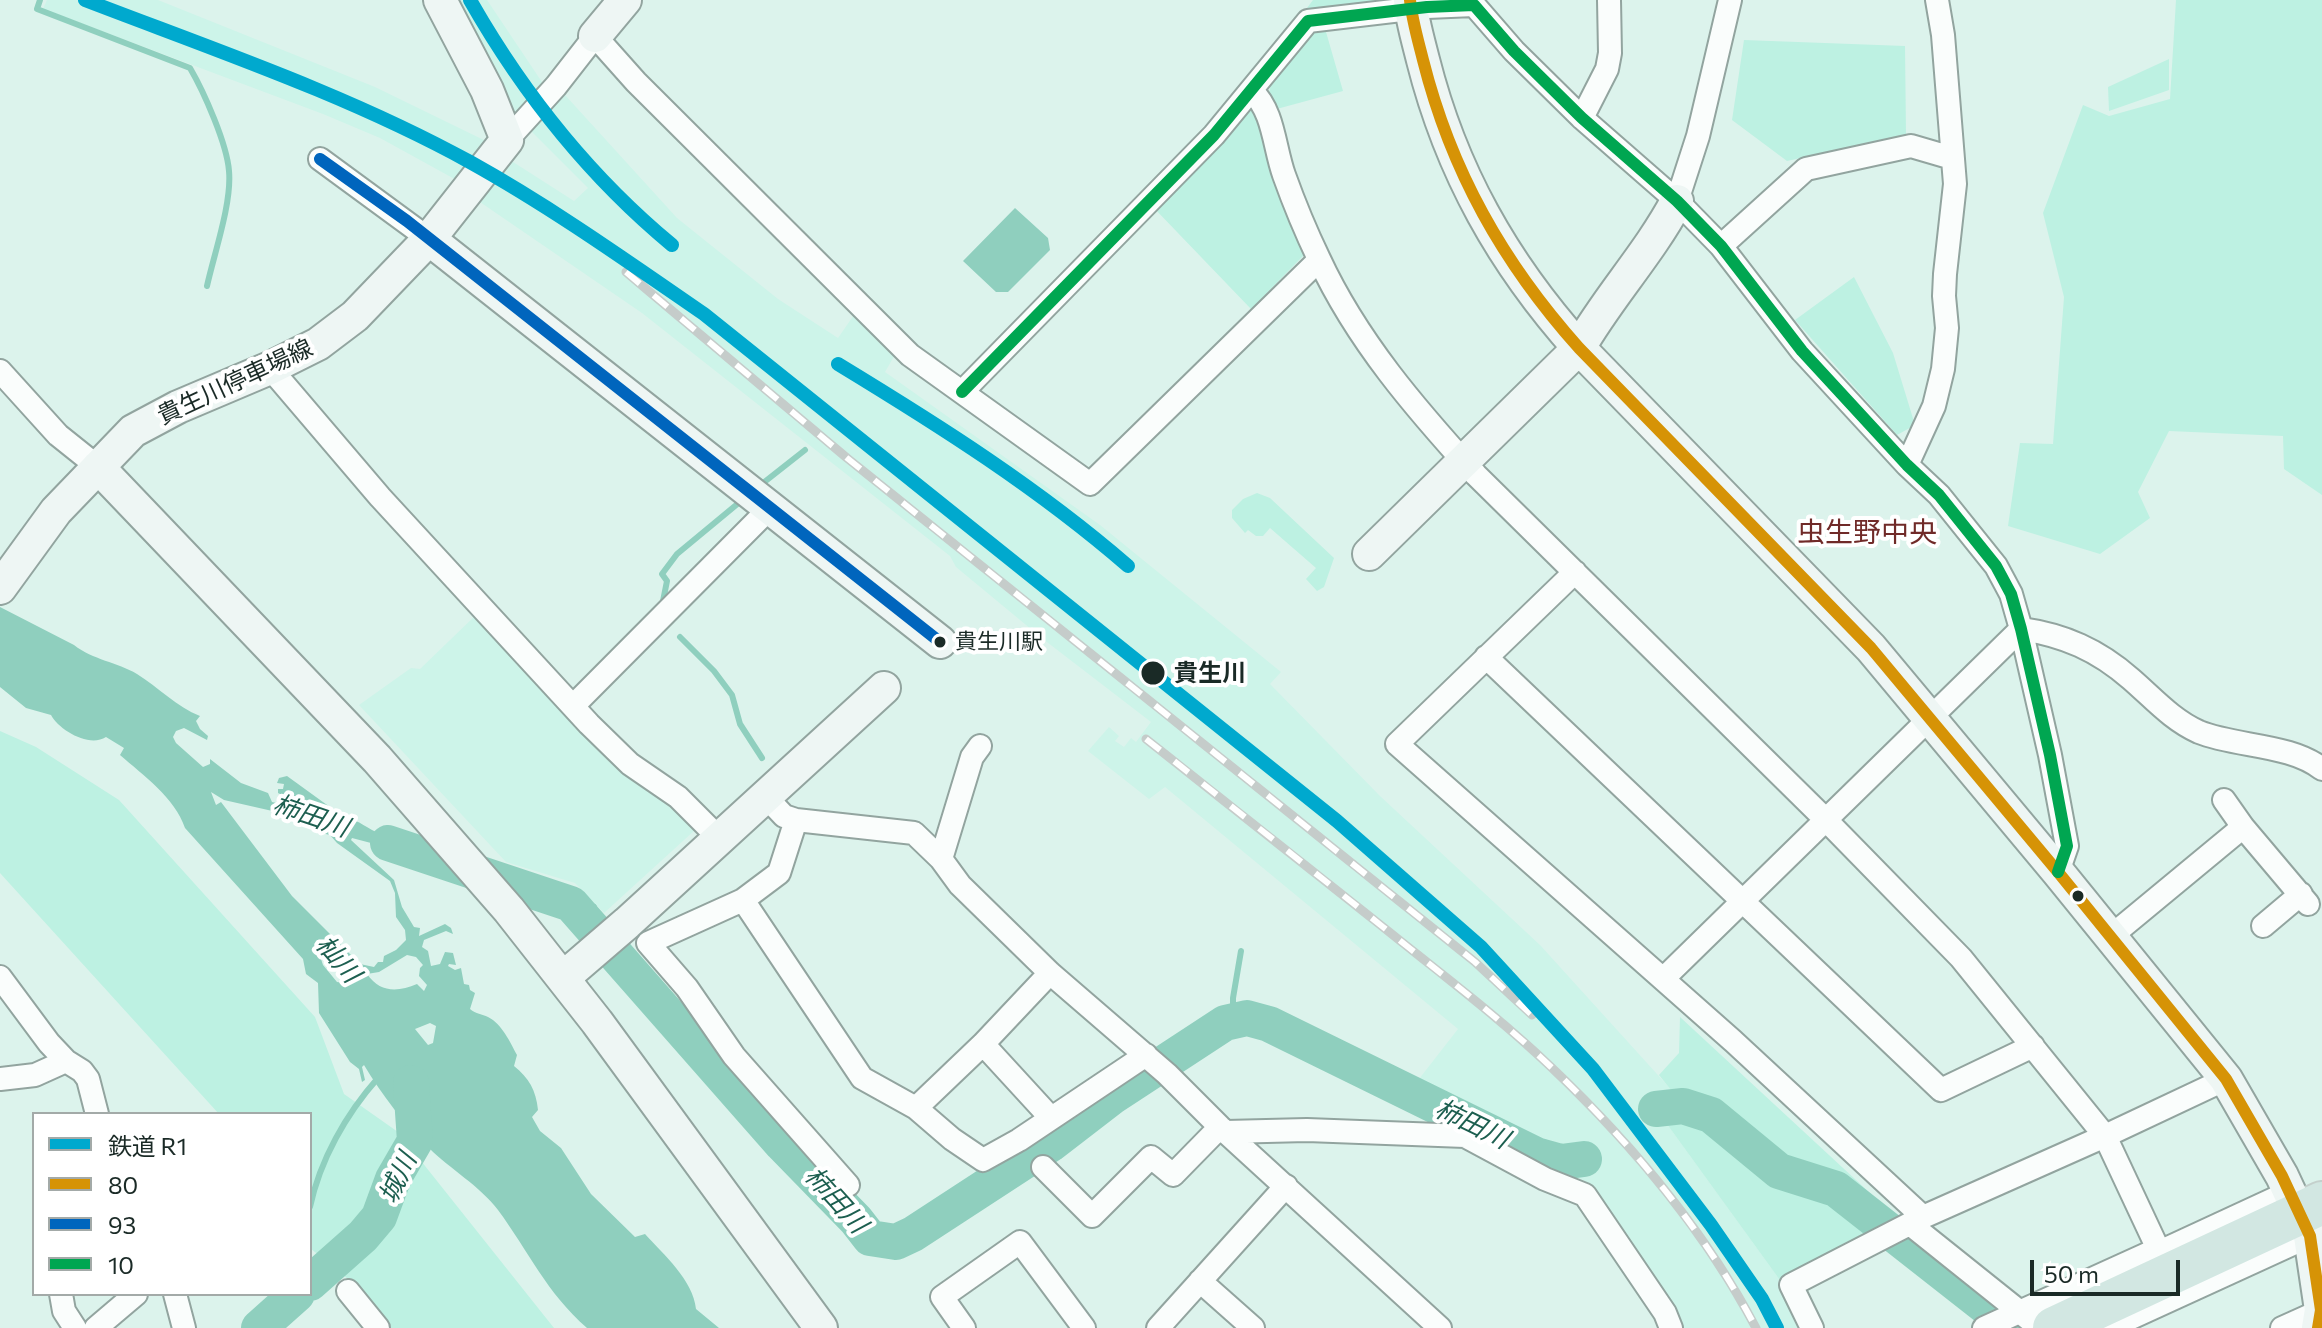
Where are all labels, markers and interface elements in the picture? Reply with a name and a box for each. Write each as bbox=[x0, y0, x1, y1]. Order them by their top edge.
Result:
street label: 貴生川停車場線 bbox=[153, 333, 317, 431]
district label: 虫生野中央 bbox=[1797, 516, 1937, 550]
place label: 貴生川駅 bbox=[955, 629, 1043, 655]
marker: 貴生川駅 bbox=[932, 634, 948, 650]
marker: 貴生川 bbox=[1139, 659, 1167, 687]
place label: 貴生川 bbox=[1174, 659, 1246, 687]
water label: 柿田川 bbox=[269, 789, 353, 843]
unlabelled marker bbox=[2070, 888, 2086, 904]
water label: 杣川 bbox=[309, 929, 367, 989]
water label: 柿田川 bbox=[1430, 1093, 1514, 1155]
legend bbox=[32, 1112, 312, 1296]
text: 鉄道 R1 bbox=[108, 1131, 187, 1160]
water label: 城川 bbox=[373, 1148, 423, 1208]
water label: 柿田川 bbox=[798, 1161, 874, 1239]
text: 80 bbox=[108, 1170, 138, 1199]
text: 93 bbox=[108, 1210, 136, 1239]
scale bar bbox=[2034, 1244, 2184, 1294]
text: 10 bbox=[108, 1250, 134, 1279]
text: 50 m bbox=[2044, 1259, 2099, 1288]

